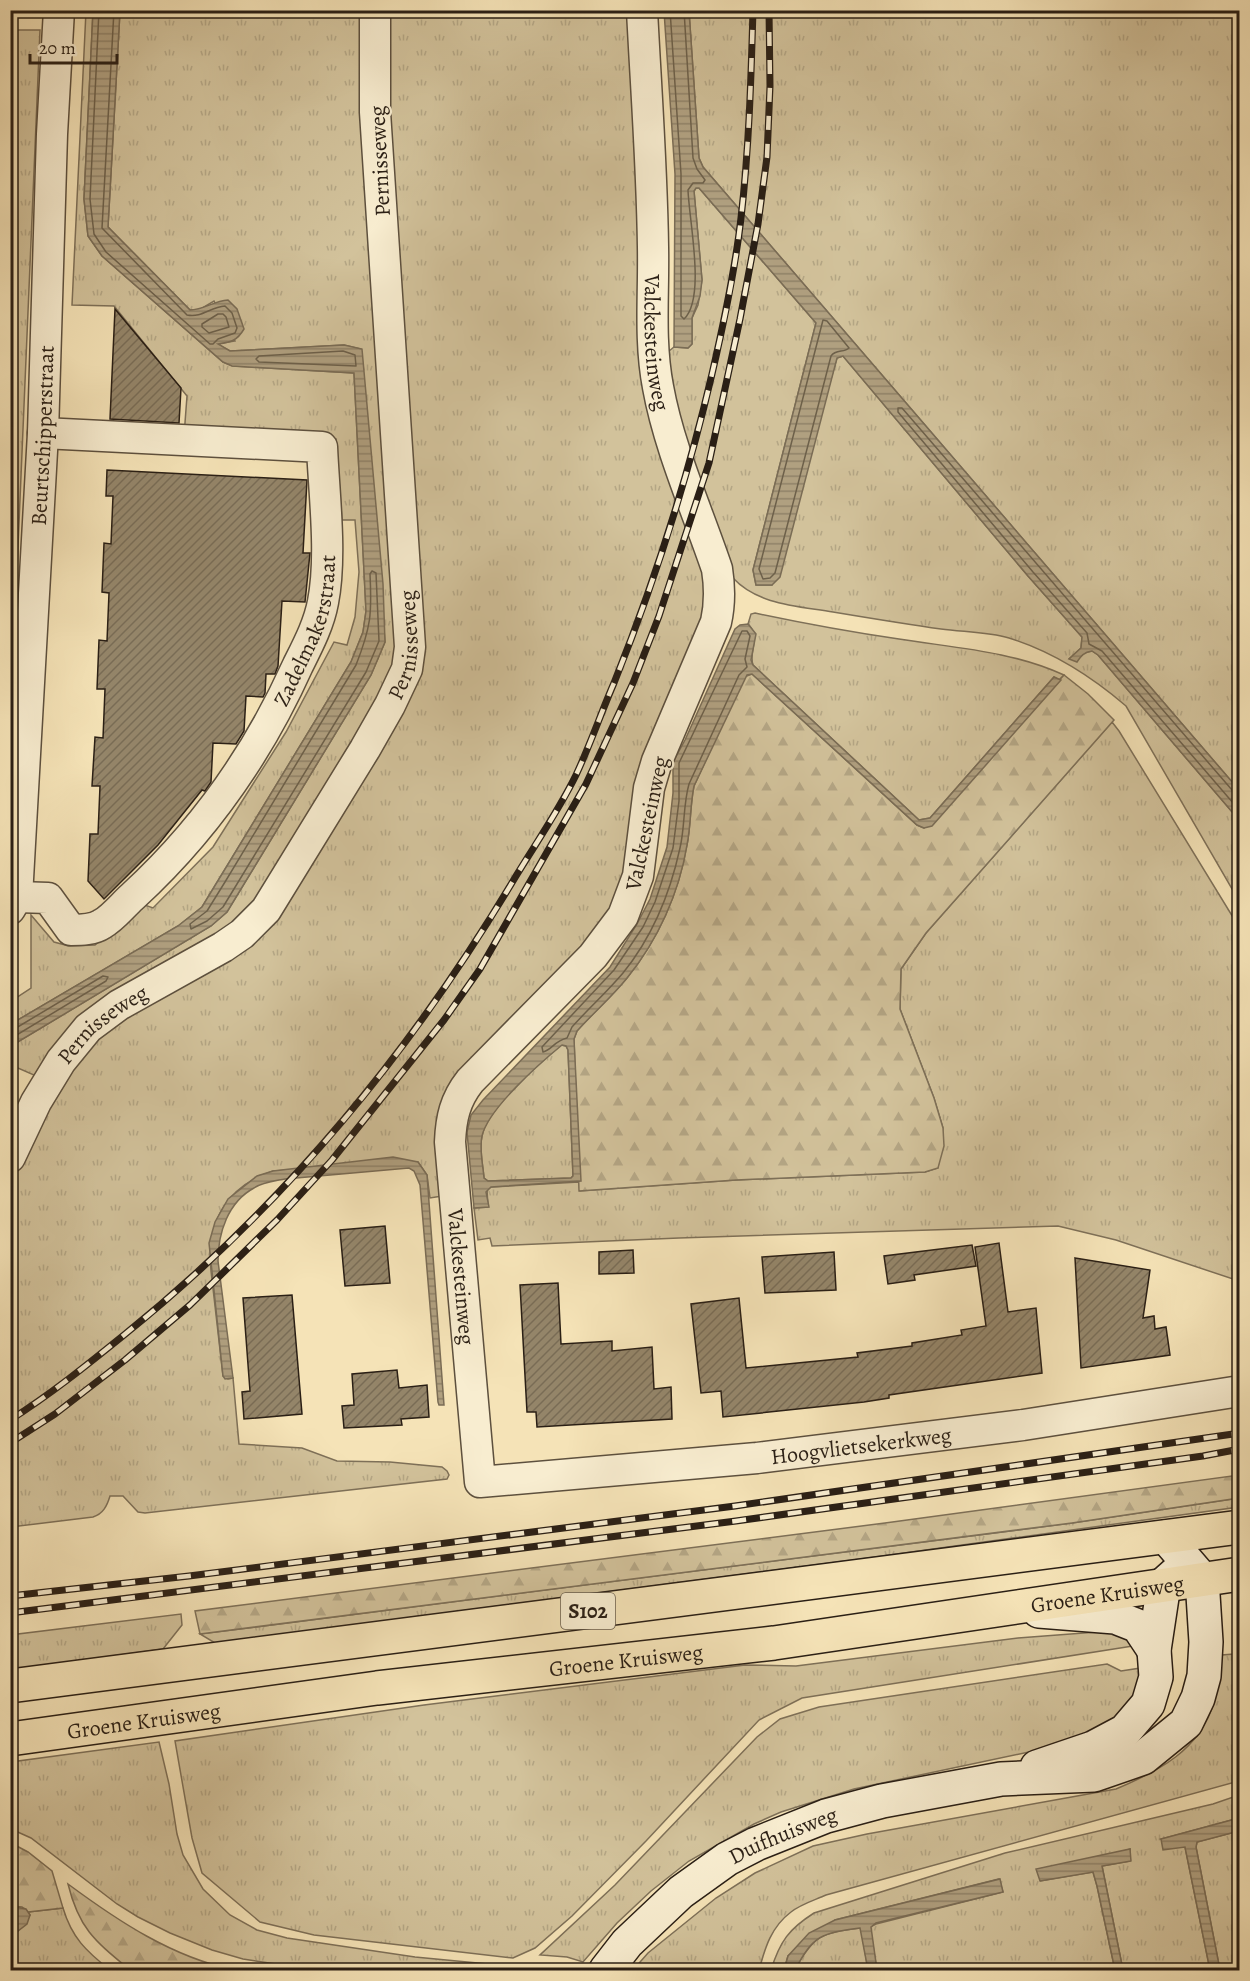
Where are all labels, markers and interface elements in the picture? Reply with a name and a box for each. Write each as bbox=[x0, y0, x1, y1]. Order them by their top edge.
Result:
scale bar bbox=[30, 27, 117, 65]
text: 20 m bbox=[39, 36, 76, 60]
street label: Pernisseweg bbox=[362, 105, 398, 217]
street label: Valckesteinweg bbox=[636, 273, 677, 414]
street label: Beurtschipperstraat bbox=[24, 345, 62, 526]
street label: Zadelmakerstraat bbox=[266, 555, 343, 712]
street label: Pernisseweg bbox=[381, 589, 426, 705]
street label: Valckesteinweg bbox=[618, 753, 676, 894]
street label: Pernisseweg bbox=[51, 978, 153, 1071]
street label: Valckesteinweg bbox=[440, 1206, 482, 1346]
street label: Hoogvlietsekerkweg bbox=[769, 1420, 953, 1472]
street label: Groene Kruisweg bbox=[1029, 1568, 1186, 1621]
road number: S102 bbox=[561, 1593, 615, 1629]
street label: Groene Kruisweg bbox=[547, 1637, 705, 1684]
street label: Groene Kruisweg bbox=[65, 1696, 223, 1747]
street label: Duifhuisweg bbox=[723, 1800, 840, 1872]

